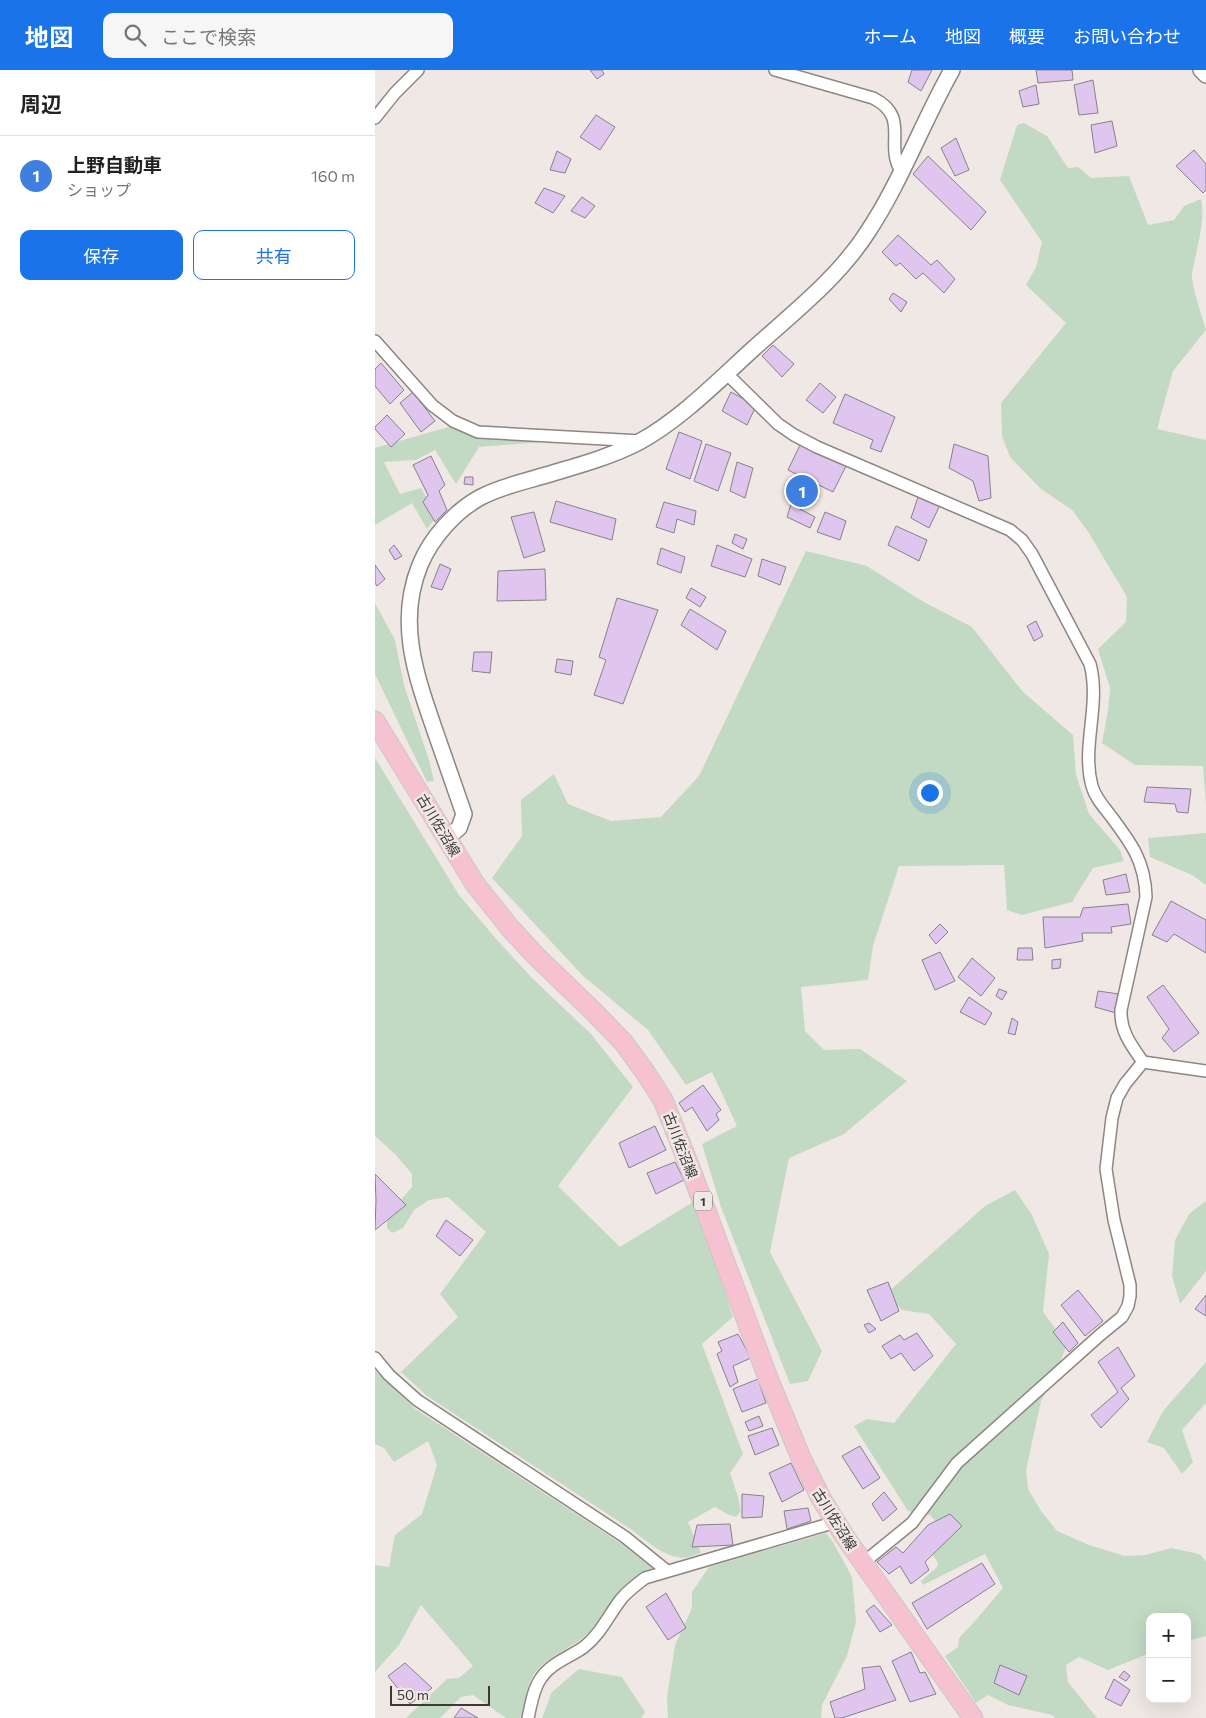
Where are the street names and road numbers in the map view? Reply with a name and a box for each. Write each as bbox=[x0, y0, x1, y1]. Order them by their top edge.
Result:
street label: 古川佐沼線 bbox=[414, 791, 464, 859]
street label: 古川佐沼線 bbox=[661, 1109, 701, 1181]
road number: 1 bbox=[694, 1192, 712, 1210]
street label: 古川佐沼線 bbox=[809, 1485, 861, 1553]

